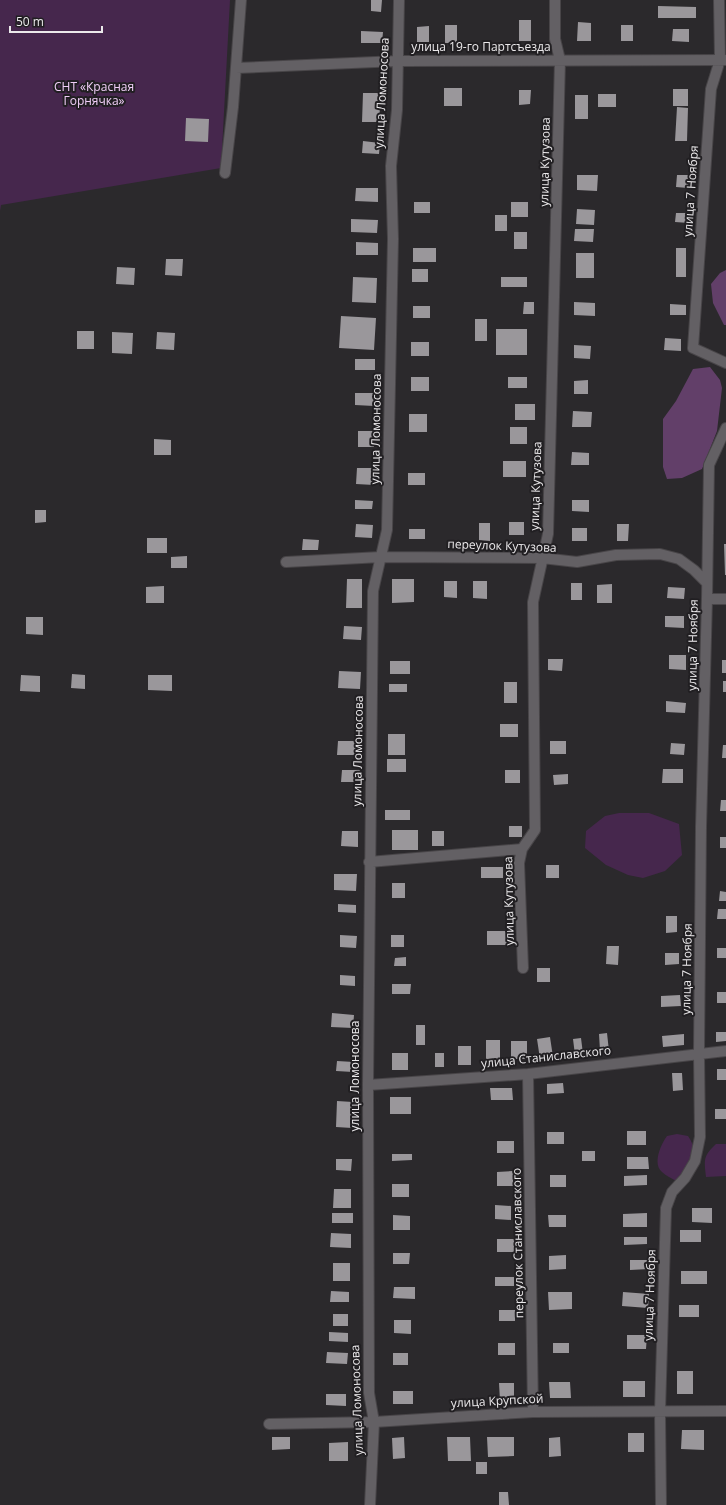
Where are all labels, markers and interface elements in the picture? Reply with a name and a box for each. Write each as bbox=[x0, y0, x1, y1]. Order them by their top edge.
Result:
scale bar bbox=[10, 8, 102, 34]
text: 50 m bbox=[16, 13, 44, 30]
street label: улица Ломоносова bbox=[370, 37, 393, 149]
street label: улица 19-го Партсъезда bbox=[411, 38, 551, 55]
park label: СНТ «Красная Горнячка» bbox=[54, 78, 134, 109]
street label: улица Кутузова bbox=[535, 117, 554, 207]
street label: улица 7 Ноября bbox=[679, 145, 702, 237]
street label: улица Ломоносова bbox=[366, 373, 385, 485]
street label: улица Кутузова bbox=[525, 441, 546, 531]
street label: переулок Кутузова bbox=[447, 535, 557, 556]
street label: улица 7 Ноября bbox=[683, 599, 702, 691]
street label: улица Ломоносова bbox=[348, 695, 367, 807]
street label: улица Кутузова bbox=[499, 856, 518, 946]
street label: улица 7 Ноября bbox=[677, 923, 696, 1015]
street label: улица Ломоносова bbox=[346, 1021, 363, 1131]
street label: улица Станиславского bbox=[480, 1041, 612, 1072]
street label: переулок Станиславского bbox=[508, 1168, 527, 1318]
street label: улица 7 Ноября bbox=[639, 1249, 660, 1341]
street label: улица Ломоносова bbox=[346, 1344, 367, 1456]
street label: улица Крупской bbox=[450, 1390, 544, 1411]

